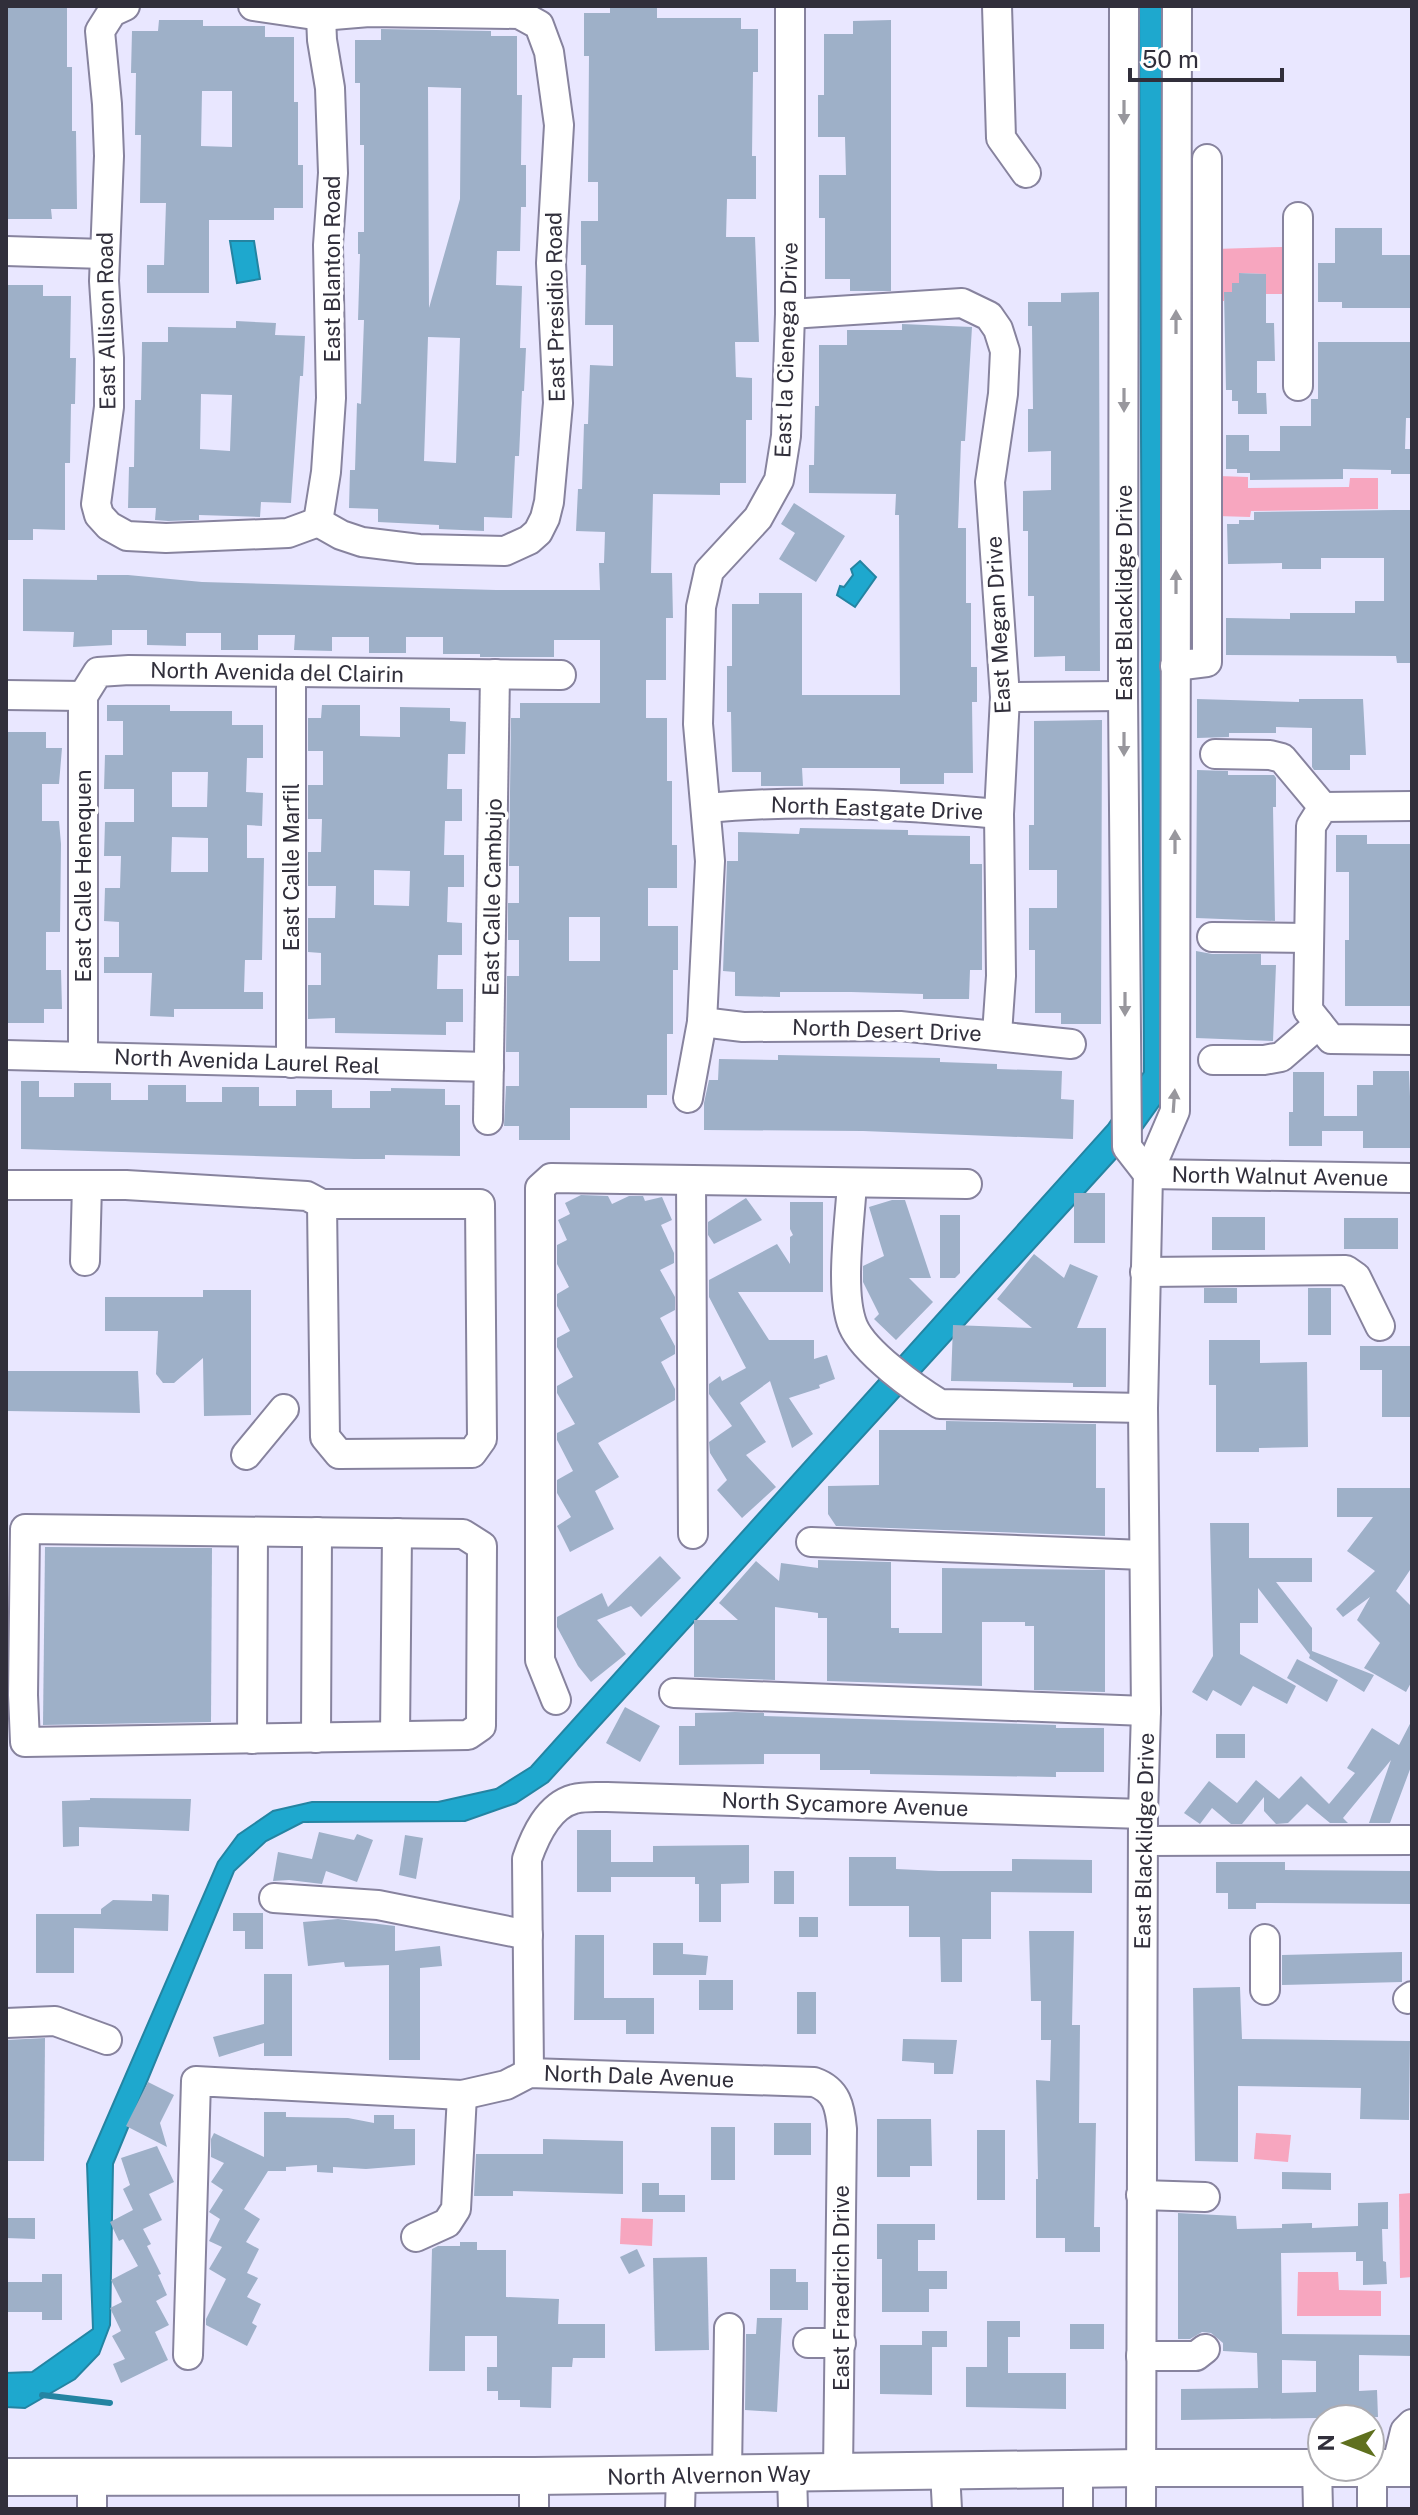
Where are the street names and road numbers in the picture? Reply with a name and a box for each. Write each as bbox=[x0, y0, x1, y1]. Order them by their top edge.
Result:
street label: East Blanton Road bbox=[319, 176, 345, 362]
street label: East Presidio Road bbox=[540, 212, 570, 402]
street label: East Allison Road bbox=[91, 232, 121, 410]
street label: East la Cienega Drive bbox=[769, 242, 803, 458]
street label: East Blacklidge Drive bbox=[1111, 485, 1137, 701]
street label: East Megan Drive bbox=[980, 535, 1016, 715]
street label: North Avenida del Clairin bbox=[150, 657, 404, 687]
street label: East Calle Henequen bbox=[70, 770, 96, 982]
street label: East Calle Marfil bbox=[278, 783, 304, 951]
street label: North Eastgate Drive bbox=[770, 791, 984, 825]
street label: East Calle Cambujo bbox=[477, 798, 507, 996]
street label: North Desert Drive bbox=[792, 1014, 982, 1046]
street label: North Avenida Laurel Real bbox=[114, 1043, 380, 1079]
street label: North Walnut Avenue bbox=[1171, 1161, 1389, 1191]
street label: East Blacklidge Drive bbox=[1129, 1732, 1159, 1950]
street label: North Sycamore Avenue bbox=[721, 1787, 969, 1821]
street label: North Dale Avenue bbox=[543, 2060, 735, 2092]
street label: East Fraedrich Drive bbox=[828, 2185, 854, 2391]
street label: North Alvernon Way bbox=[607, 2460, 811, 2490]

